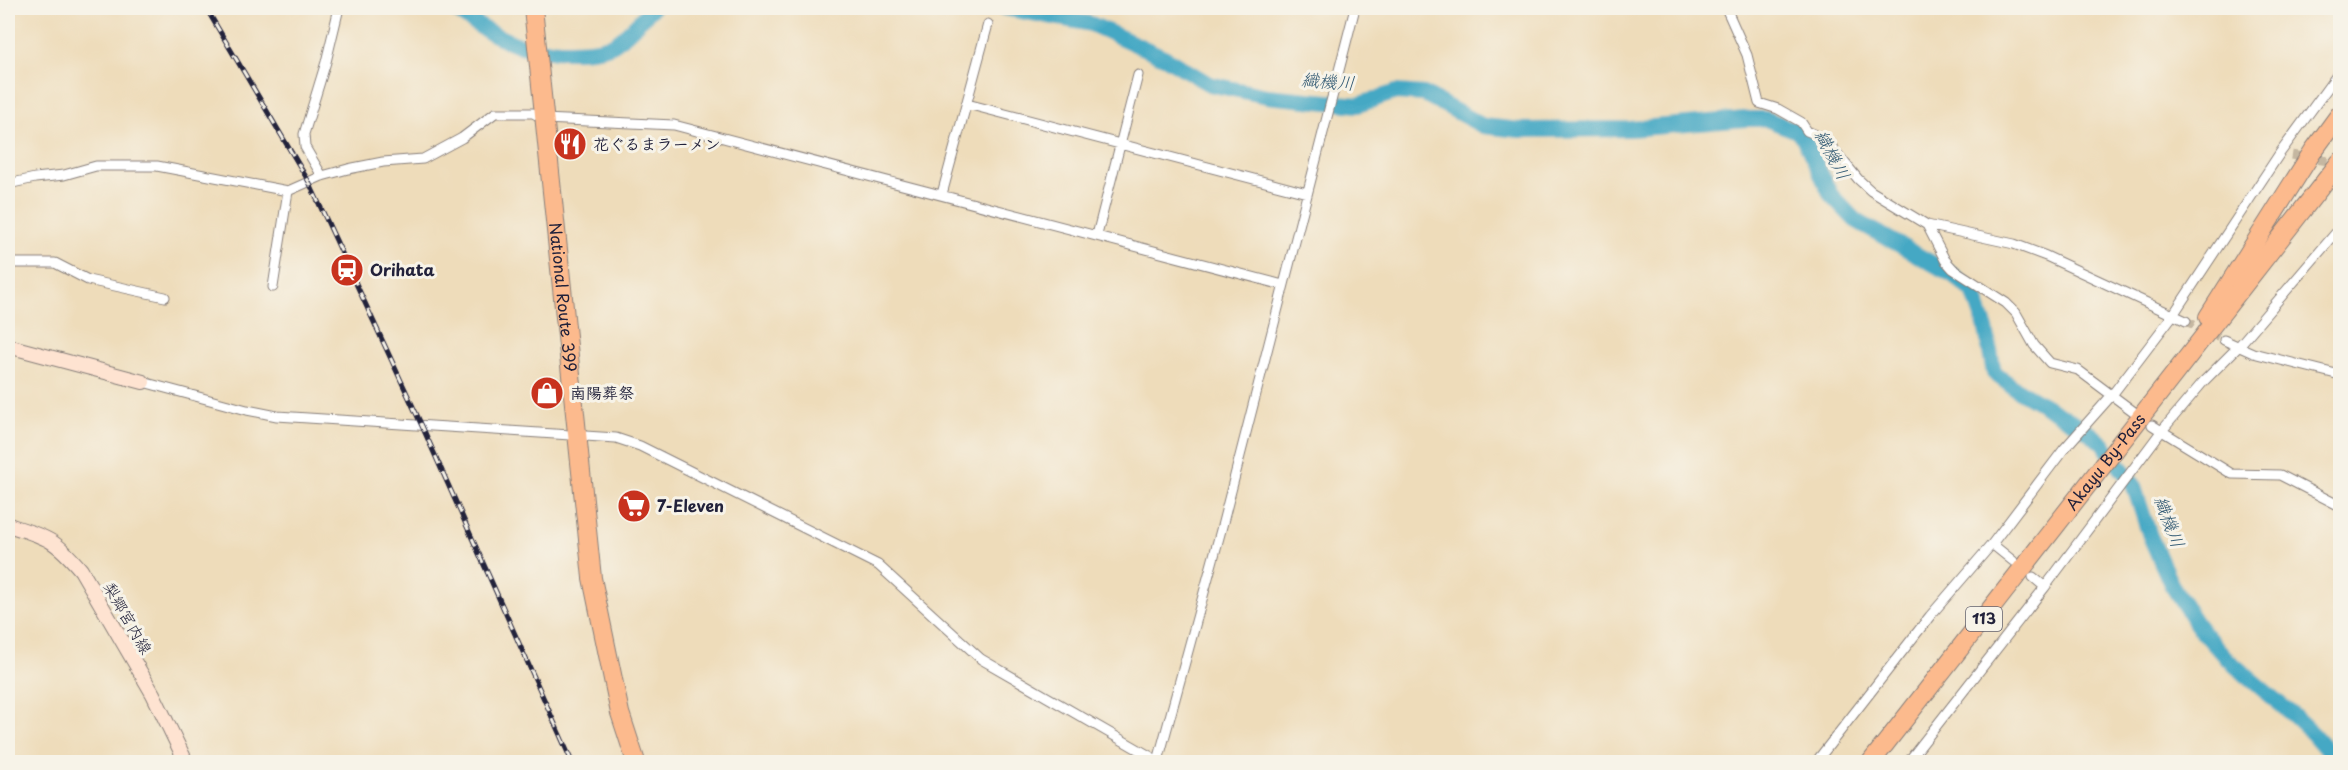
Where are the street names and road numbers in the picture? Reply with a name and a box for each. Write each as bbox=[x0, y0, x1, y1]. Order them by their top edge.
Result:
street label: National Route 399 bbox=[544, 221, 584, 373]
street label: Akayu By-Pass bbox=[2059, 408, 2150, 515]
street label: 梨郷宮内線 bbox=[98, 577, 159, 658]
road number: 113 bbox=[1966, 607, 2002, 631]

